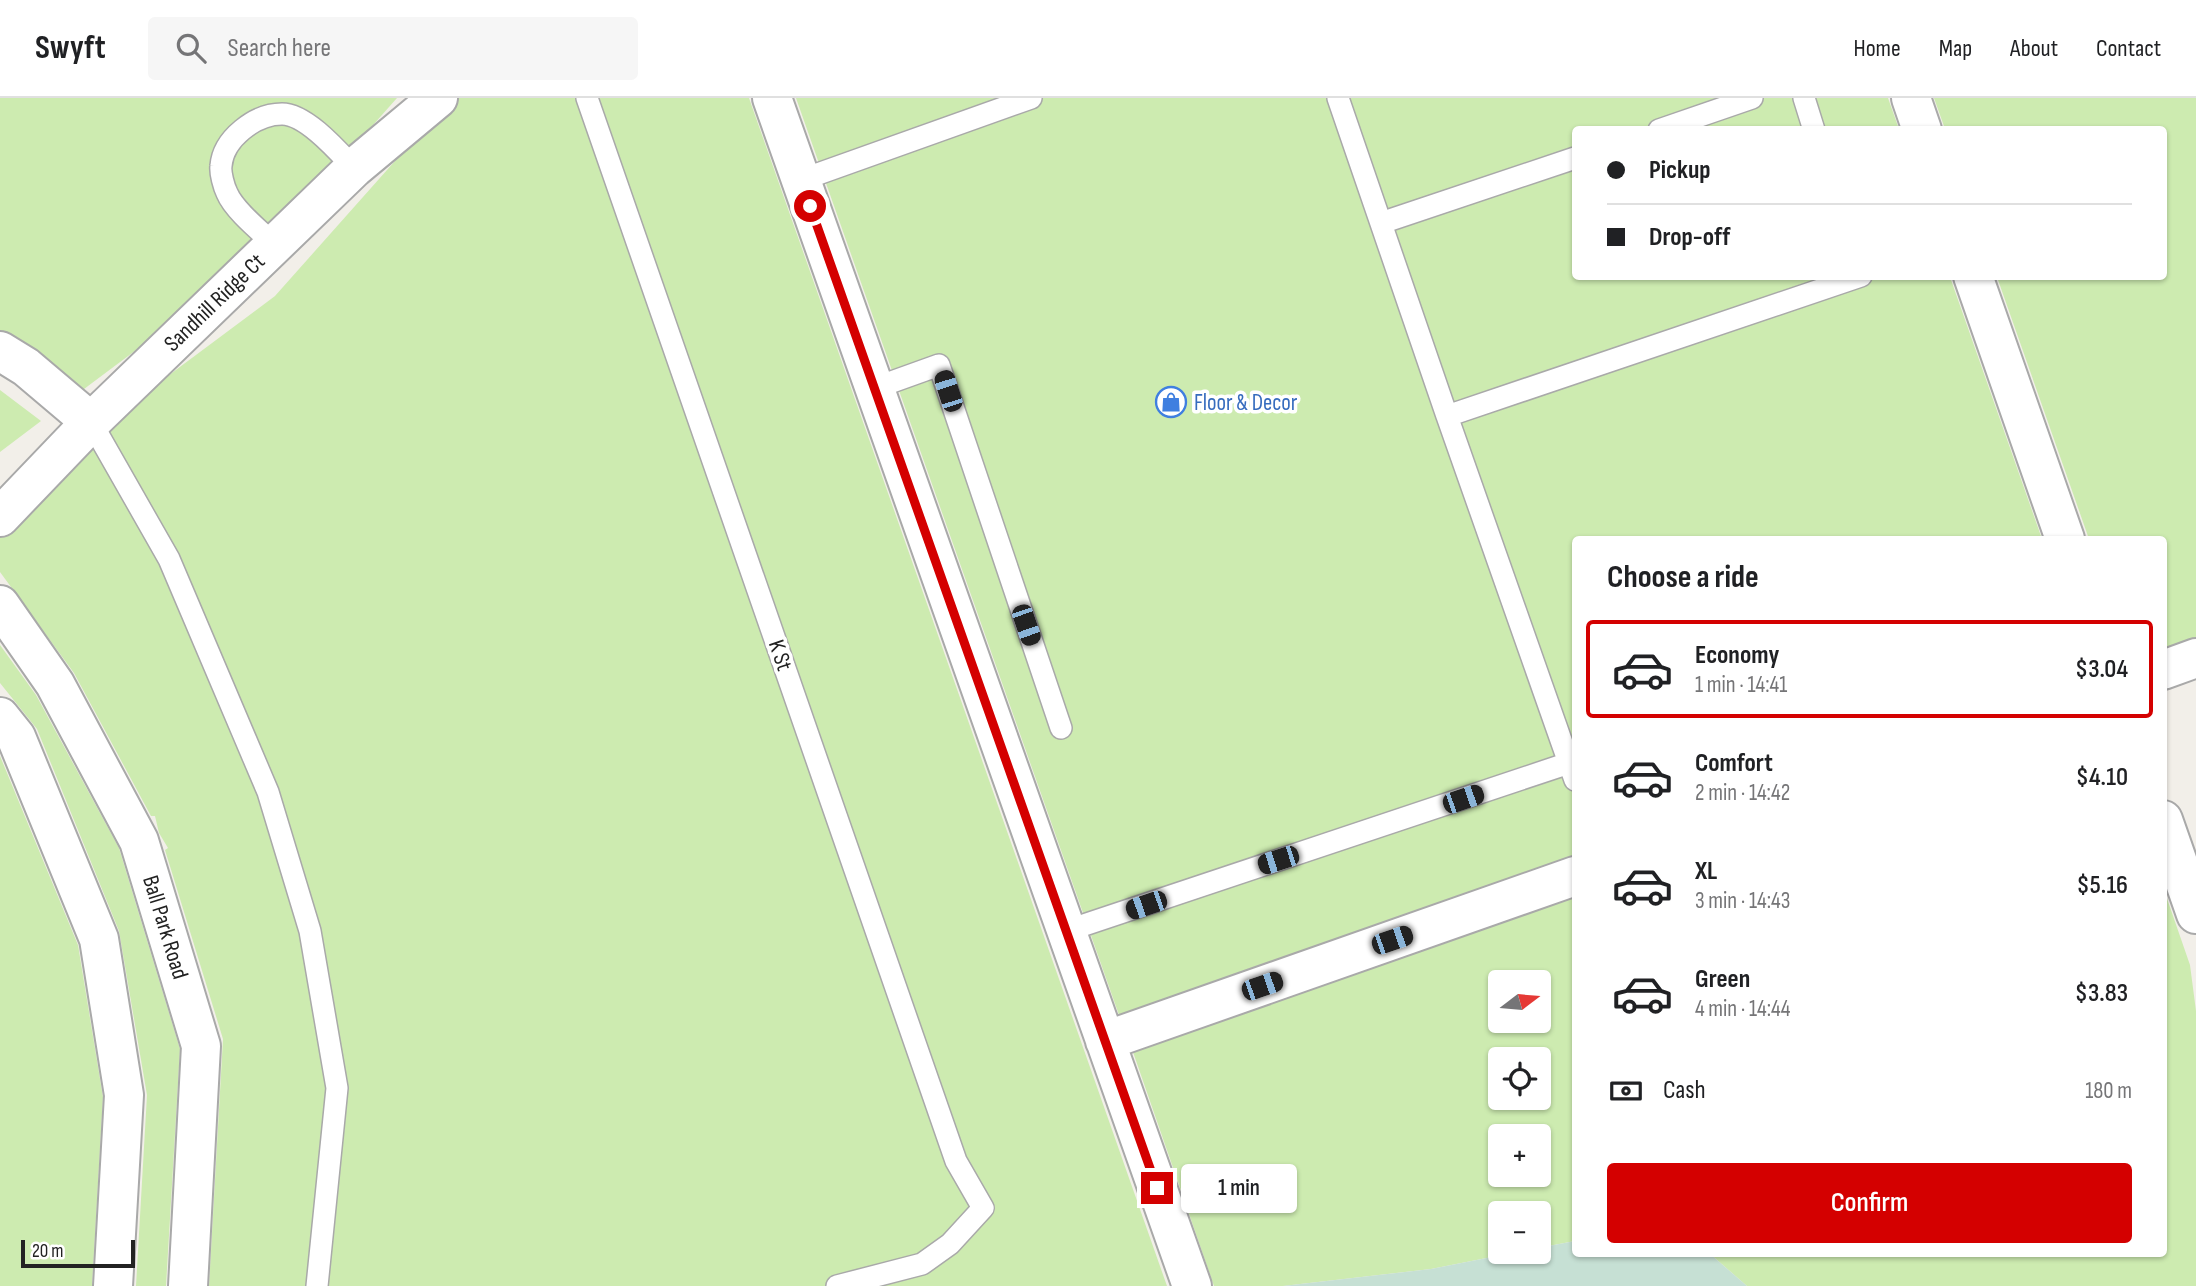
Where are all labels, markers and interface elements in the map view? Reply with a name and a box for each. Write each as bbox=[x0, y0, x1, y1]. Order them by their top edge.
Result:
search box bbox=[148, 17, 638, 80]
text: Swyft bbox=[35, 28, 106, 68]
icon: search bbox=[172, 29, 210, 67]
text: Search here bbox=[228, 33, 331, 64]
text: Home bbox=[1853, 34, 1901, 63]
text: Map bbox=[1939, 34, 1972, 63]
text: About bbox=[2010, 34, 2058, 63]
text: Contact bbox=[2096, 34, 2161, 63]
text: Pickup bbox=[1649, 155, 1711, 186]
route start bbox=[794, 190, 826, 222]
text: Drop-off bbox=[1649, 222, 1730, 253]
street label: Sandhill Ridge Ct bbox=[159, 248, 271, 358]
car bbox=[932, 368, 965, 414]
shop icon: Floor & Decor bbox=[1154, 385, 1188, 419]
place label: Floor & Decor bbox=[1194, 389, 1298, 417]
text: Choose a ride bbox=[1607, 558, 1759, 597]
car bbox=[1010, 602, 1043, 648]
street label: K St bbox=[762, 636, 798, 675]
icon: car bbox=[1611, 638, 1674, 701]
text: Economy bbox=[1695, 640, 1779, 671]
text: $3.04 bbox=[2075, 654, 2128, 685]
text: 1 min · 14:41 bbox=[1695, 671, 1787, 699]
icon: car bbox=[1611, 746, 1674, 809]
text: Comfort bbox=[1695, 748, 1773, 779]
text: $4.10 bbox=[2076, 762, 2128, 793]
text: 2 min · 14:42 bbox=[1695, 779, 1790, 807]
car bbox=[1440, 782, 1487, 816]
car bbox=[1255, 844, 1302, 876]
icon: car bbox=[1611, 854, 1674, 917]
text: XL bbox=[1695, 856, 1717, 887]
text: $5.16 bbox=[2077, 870, 2128, 901]
street label: Ball Park Road bbox=[136, 872, 194, 983]
text: 3 min · 14:43 bbox=[1695, 887, 1790, 915]
car bbox=[1123, 888, 1170, 922]
car bbox=[1369, 923, 1416, 957]
icon: car bbox=[1611, 962, 1674, 1025]
text: Green bbox=[1695, 964, 1750, 995]
car bbox=[1239, 969, 1286, 1003]
north arrow bbox=[1488, 970, 1550, 1032]
map controls bbox=[1488, 970, 1551, 1264]
text: $3.83 bbox=[2075, 978, 2128, 1009]
text: 4 min · 14:44 bbox=[1695, 995, 1790, 1023]
button: locate bbox=[1488, 1047, 1551, 1110]
icon: cash bbox=[1607, 1072, 1645, 1110]
text: Cash bbox=[1663, 1075, 1706, 1106]
text: 180 m bbox=[2085, 1077, 2132, 1105]
button: + bbox=[1488, 1124, 1551, 1187]
button: Confirm bbox=[1607, 1163, 2132, 1243]
callout: 1 min bbox=[1182, 1164, 1297, 1212]
route end bbox=[1141, 1172, 1173, 1204]
text: 1 min bbox=[1218, 1174, 1260, 1202]
button: − bbox=[1488, 1201, 1551, 1264]
scale bar bbox=[21, 1237, 135, 1269]
text: 20 m bbox=[32, 1240, 64, 1263]

